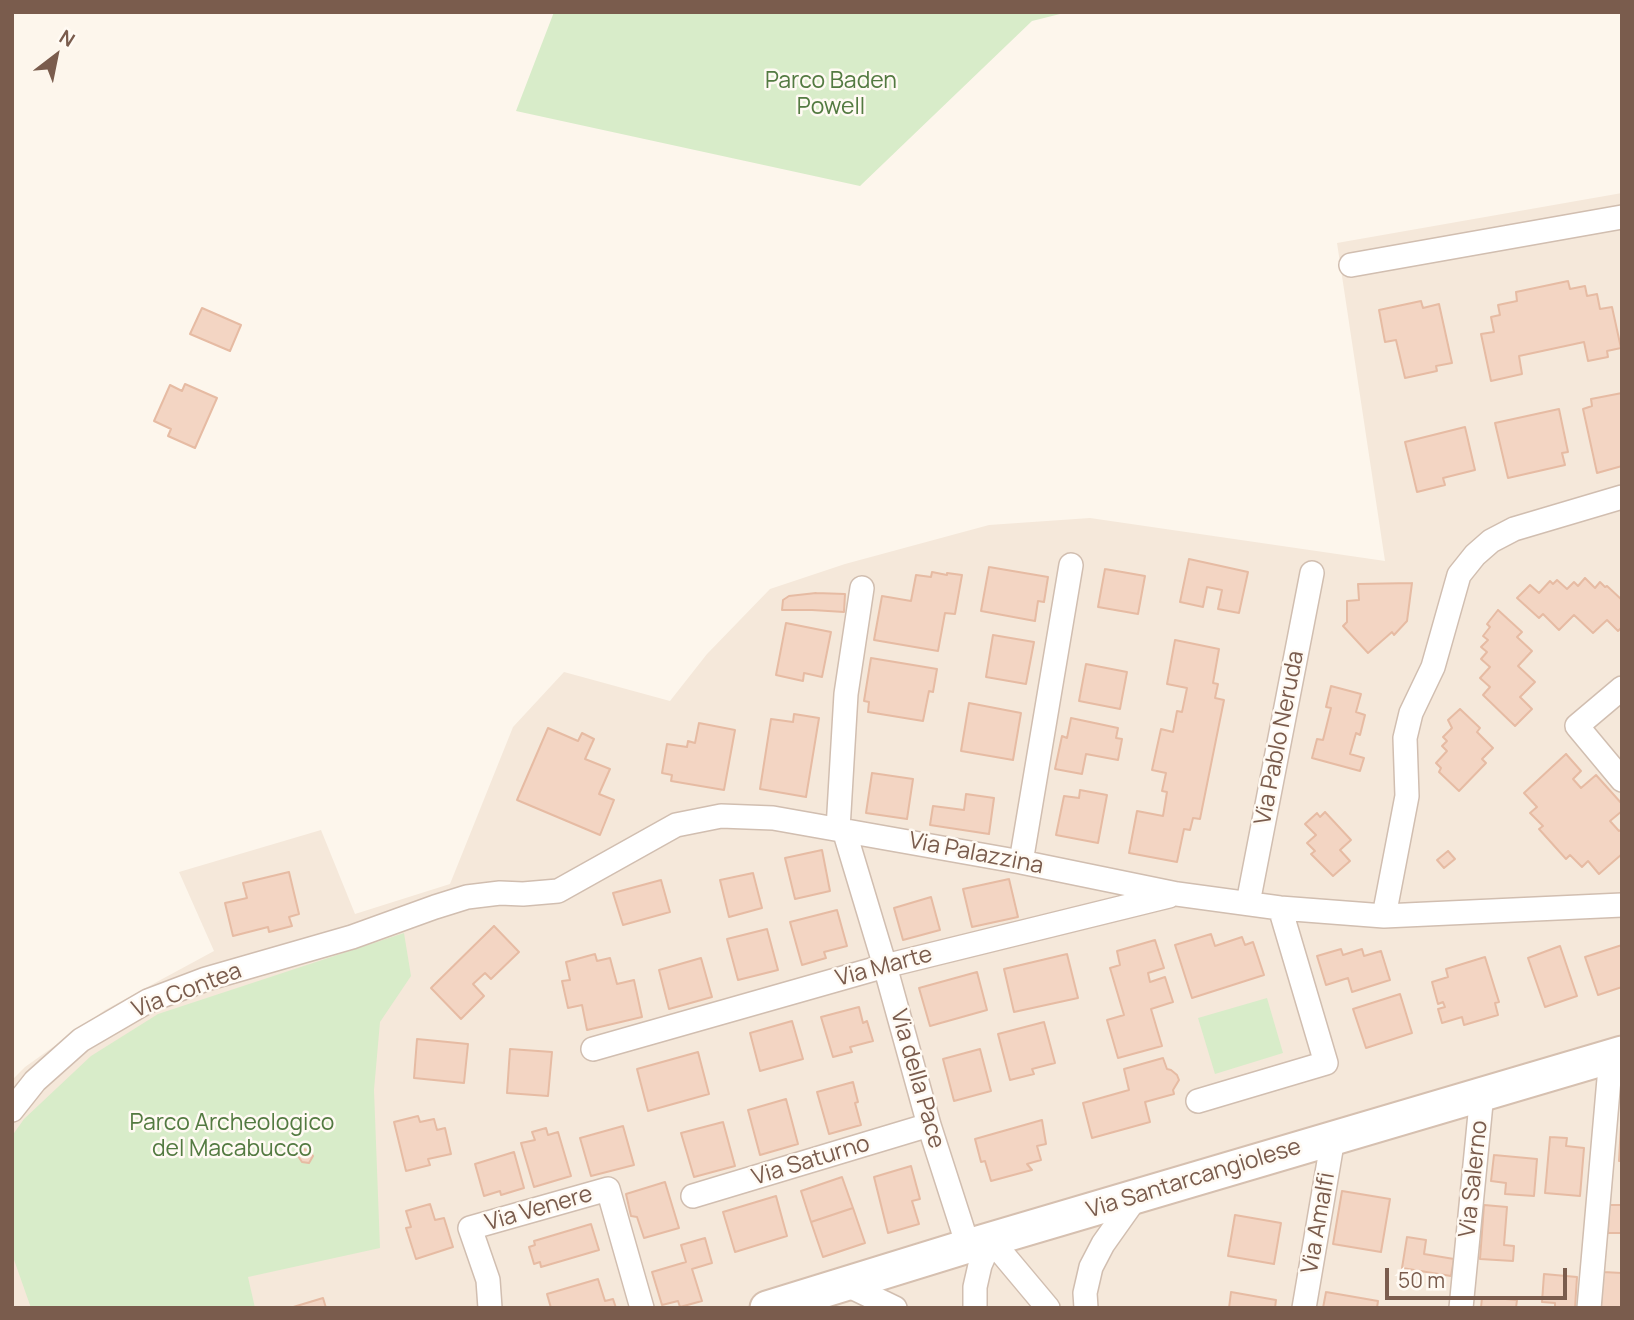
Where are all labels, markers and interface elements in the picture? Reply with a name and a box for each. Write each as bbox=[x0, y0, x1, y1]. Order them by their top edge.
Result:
north arrow bbox=[21, 21, 91, 91]
text: N bbox=[54, 24, 80, 53]
park label: Parco Baden Powell bbox=[765, 68, 897, 122]
street label: Via Pablo Neruda bbox=[1250, 648, 1310, 828]
street label: Via Palazzina bbox=[906, 827, 1046, 881]
street label: Via Marte bbox=[833, 941, 935, 993]
street label: Via Contea bbox=[129, 958, 245, 1024]
street label: Via della Pace bbox=[884, 1006, 950, 1152]
park label: Parco Archeologico del Macabucco bbox=[130, 1110, 334, 1164]
street label: Via Salerno bbox=[1454, 1119, 1494, 1239]
street label: Via Saturno bbox=[749, 1130, 873, 1192]
street label: Via Santarcangiolese bbox=[1083, 1133, 1305, 1225]
street label: Via Amalfi bbox=[1297, 1170, 1341, 1276]
street label: Via Venere bbox=[482, 1181, 596, 1237]
scale bar bbox=[1389, 1254, 1571, 1298]
text: 50 m bbox=[1398, 1266, 1445, 1294]

